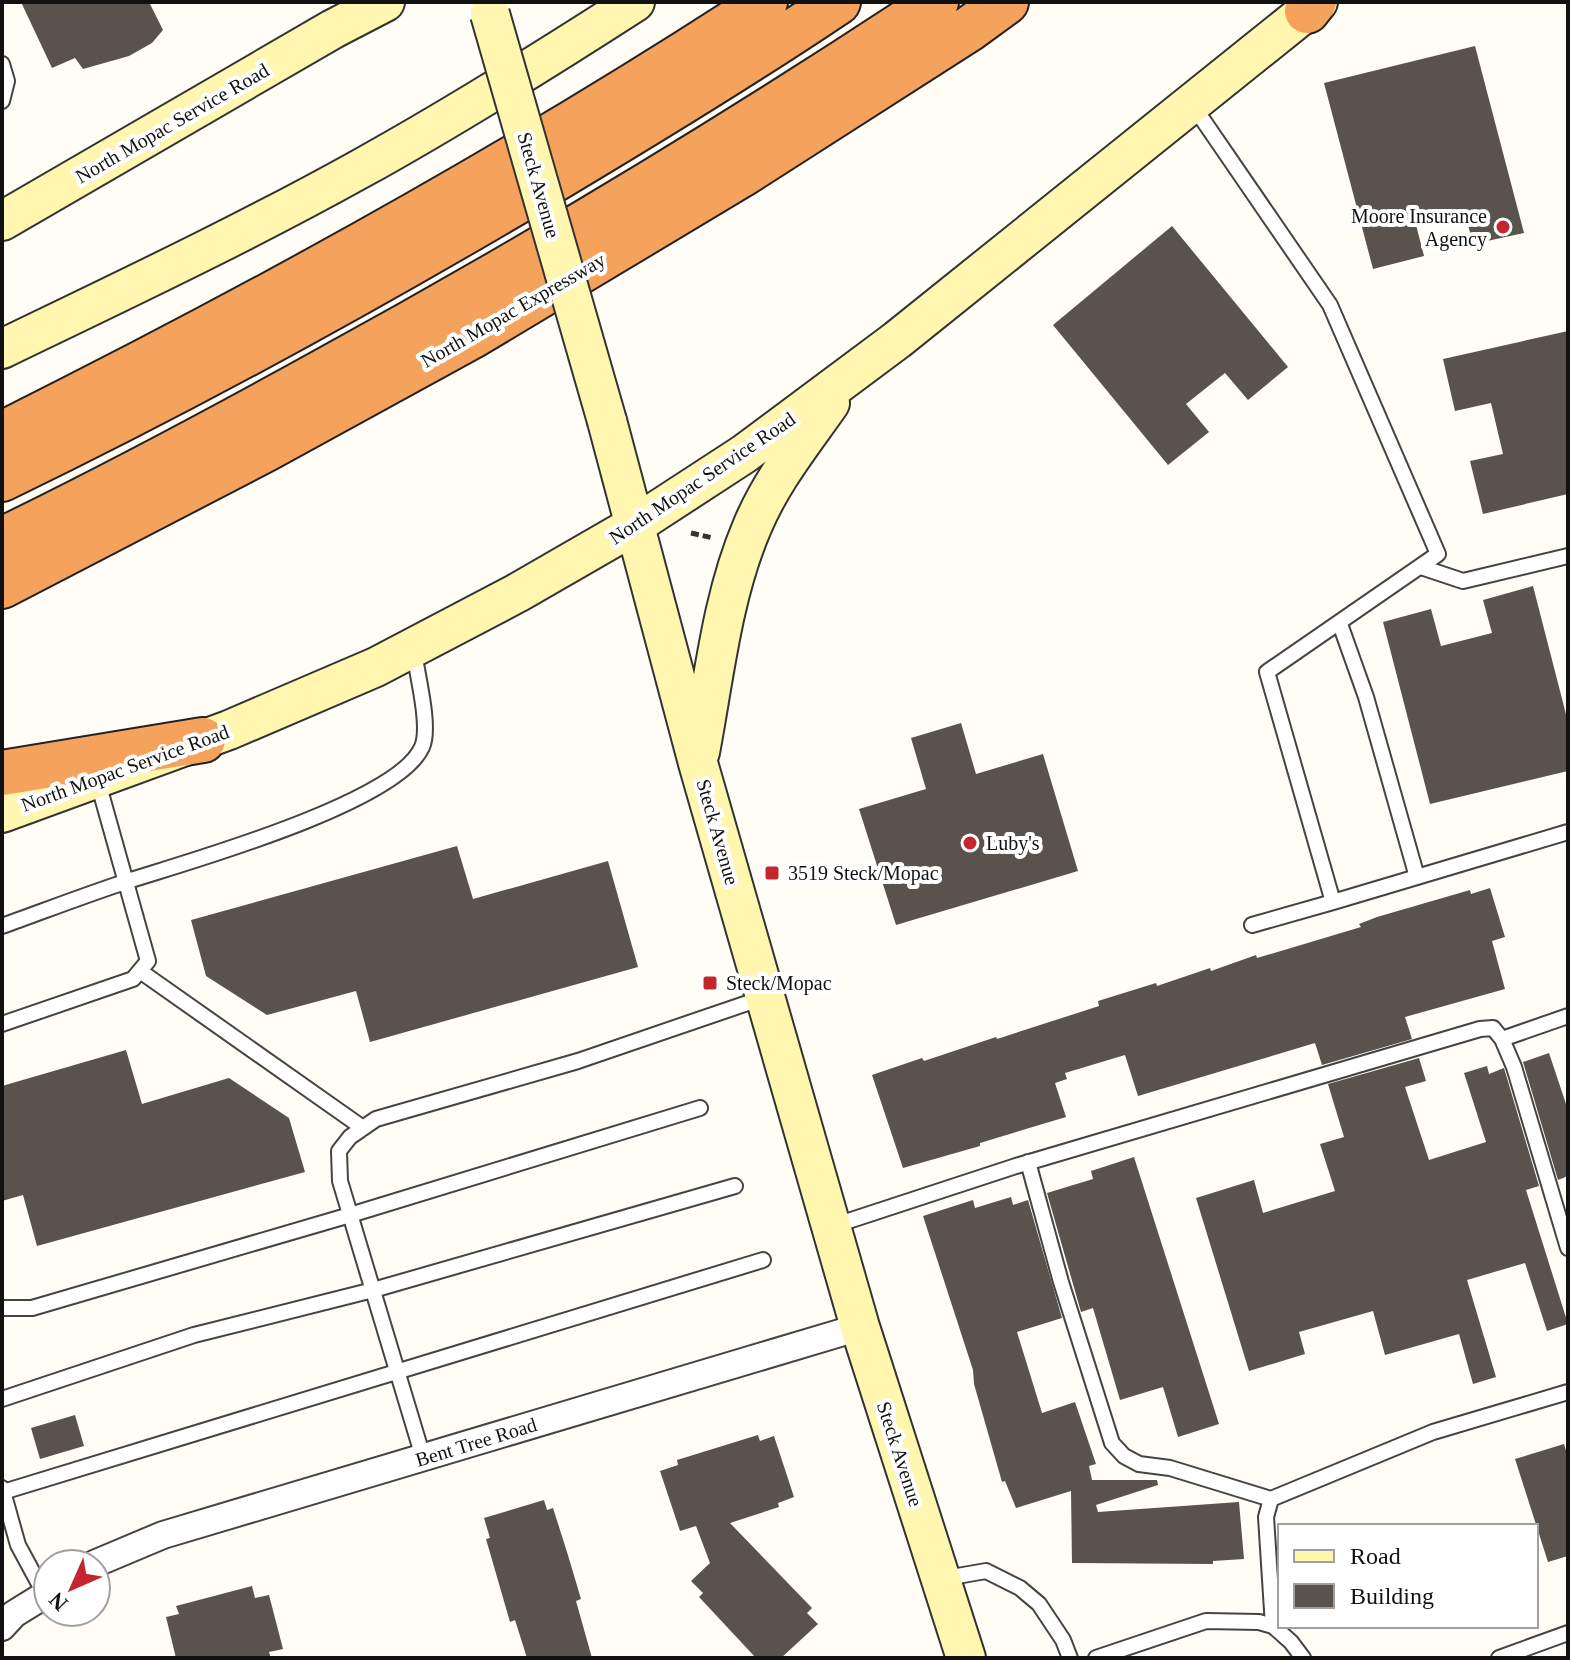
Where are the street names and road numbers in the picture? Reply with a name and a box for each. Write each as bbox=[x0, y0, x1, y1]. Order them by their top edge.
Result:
street label: North Mopac Service Road bbox=[72, 59, 273, 188]
street label: Steck Avenue bbox=[513, 130, 565, 241]
street label: North Mopac Expressway bbox=[417, 248, 609, 373]
street label: North Mopac Service Road bbox=[605, 408, 800, 549]
street label: North Mopac Service Road bbox=[18, 720, 232, 817]
street label: Steck Avenue bbox=[692, 777, 744, 888]
street label: Steck Avenue bbox=[873, 1399, 927, 1509]
street label: Bent Tree Road bbox=[413, 1413, 539, 1471]

